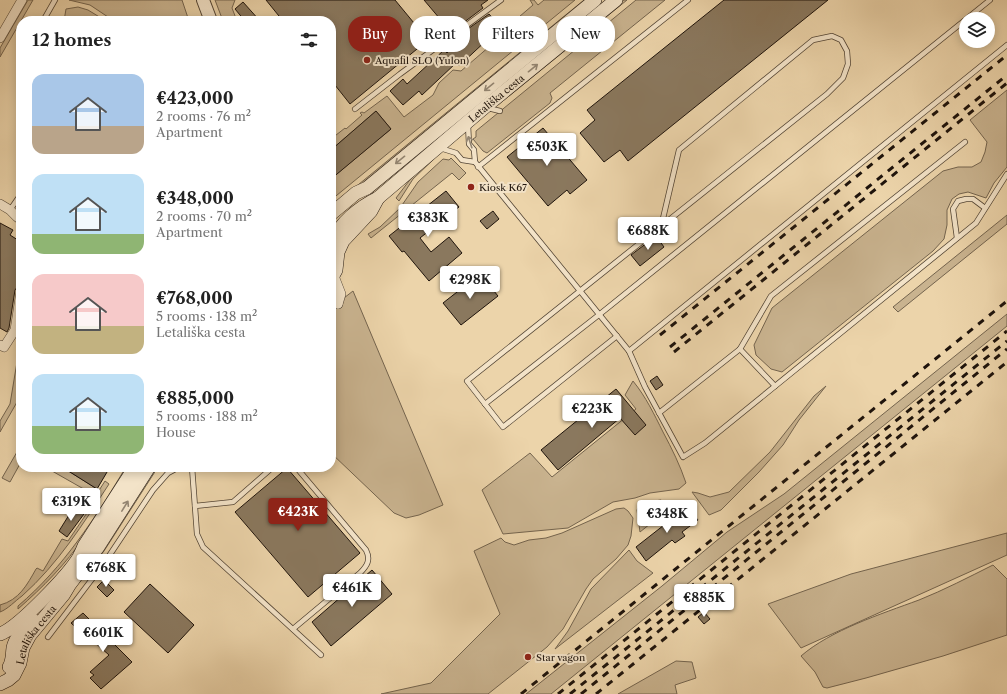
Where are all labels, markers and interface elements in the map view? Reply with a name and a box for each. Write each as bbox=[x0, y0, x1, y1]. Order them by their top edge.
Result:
map controls bbox=[959, 12, 995, 48]
button: layers bbox=[959, 12, 995, 48]
chip: Buy bbox=[348, 16, 402, 52]
chip: Rent bbox=[410, 16, 470, 52]
chip: Filters bbox=[478, 16, 548, 52]
chip: New bbox=[556, 16, 615, 52]
icon: filters bbox=[298, 29, 320, 51]
text: 12 homes bbox=[32, 30, 111, 50]
place label: Aquafil SLO (Yulon) bbox=[374, 54, 469, 67]
marker: Aquafil SLO (Yulon) bbox=[362, 55, 372, 65]
one-way arrow bbox=[528, 63, 539, 72]
street label: Letališka cesta bbox=[465, 71, 527, 125]
one-way arrow bbox=[484, 83, 495, 91]
text: €423,000 bbox=[156, 88, 233, 108]
icon: home bbox=[64, 90, 112, 138]
text: 2 rooms · 76 m² bbox=[156, 108, 251, 124]
text: Apartment bbox=[156, 124, 223, 140]
pin: €503K bbox=[519, 133, 575, 167]
one-way arrow bbox=[466, 137, 474, 149]
text: €503K bbox=[526, 138, 568, 154]
one-way arrow bbox=[395, 156, 405, 165]
place label: Kiosk K67 bbox=[479, 181, 527, 194]
marker: Kiosk K67 bbox=[466, 182, 476, 192]
text: €348,000 bbox=[156, 188, 234, 208]
icon: home bbox=[64, 190, 112, 238]
pin: €383K bbox=[400, 204, 456, 238]
text: 2 rooms · 70 m² bbox=[156, 208, 252, 224]
text: €383K bbox=[407, 209, 449, 225]
pin: €688K bbox=[620, 217, 676, 251]
text: €688K bbox=[627, 222, 669, 238]
text: Apartment bbox=[156, 224, 223, 240]
pin: €298K bbox=[442, 266, 498, 300]
text: €298K bbox=[449, 271, 491, 287]
text: €768,000 bbox=[156, 288, 233, 308]
icon: home bbox=[64, 290, 112, 338]
text: 5 rooms · 138 m² bbox=[156, 308, 257, 324]
text: Letališka cesta bbox=[156, 324, 245, 340]
text: €885,000 bbox=[156, 388, 234, 408]
icon: home bbox=[64, 390, 112, 438]
pin: €223K bbox=[564, 395, 620, 429]
text: €223K bbox=[571, 400, 613, 416]
text: 5 rooms · 188 m² bbox=[156, 408, 258, 424]
text: House bbox=[156, 424, 196, 440]
pin: €319K bbox=[43, 488, 99, 522]
text: €319K bbox=[51, 493, 91, 509]
pin: €423K bbox=[270, 498, 326, 532]
pin: €348K bbox=[639, 500, 695, 534]
one-way arrow bbox=[121, 501, 129, 512]
text: €423K bbox=[277, 503, 319, 519]
text: €348K bbox=[646, 505, 688, 521]
pin: €768K bbox=[78, 554, 134, 588]
text: €768K bbox=[86, 559, 126, 575]
pin: €461K bbox=[324, 574, 380, 608]
text: €461K bbox=[332, 579, 372, 595]
pin: €885K bbox=[676, 584, 732, 618]
text: €885K bbox=[683, 589, 725, 605]
street label: Letališka cesta bbox=[13, 602, 59, 666]
pin: €601K bbox=[75, 619, 131, 653]
text: €601K bbox=[83, 624, 123, 640]
place label: Star vagon bbox=[536, 651, 586, 664]
marker: Star vagon bbox=[523, 652, 533, 662]

